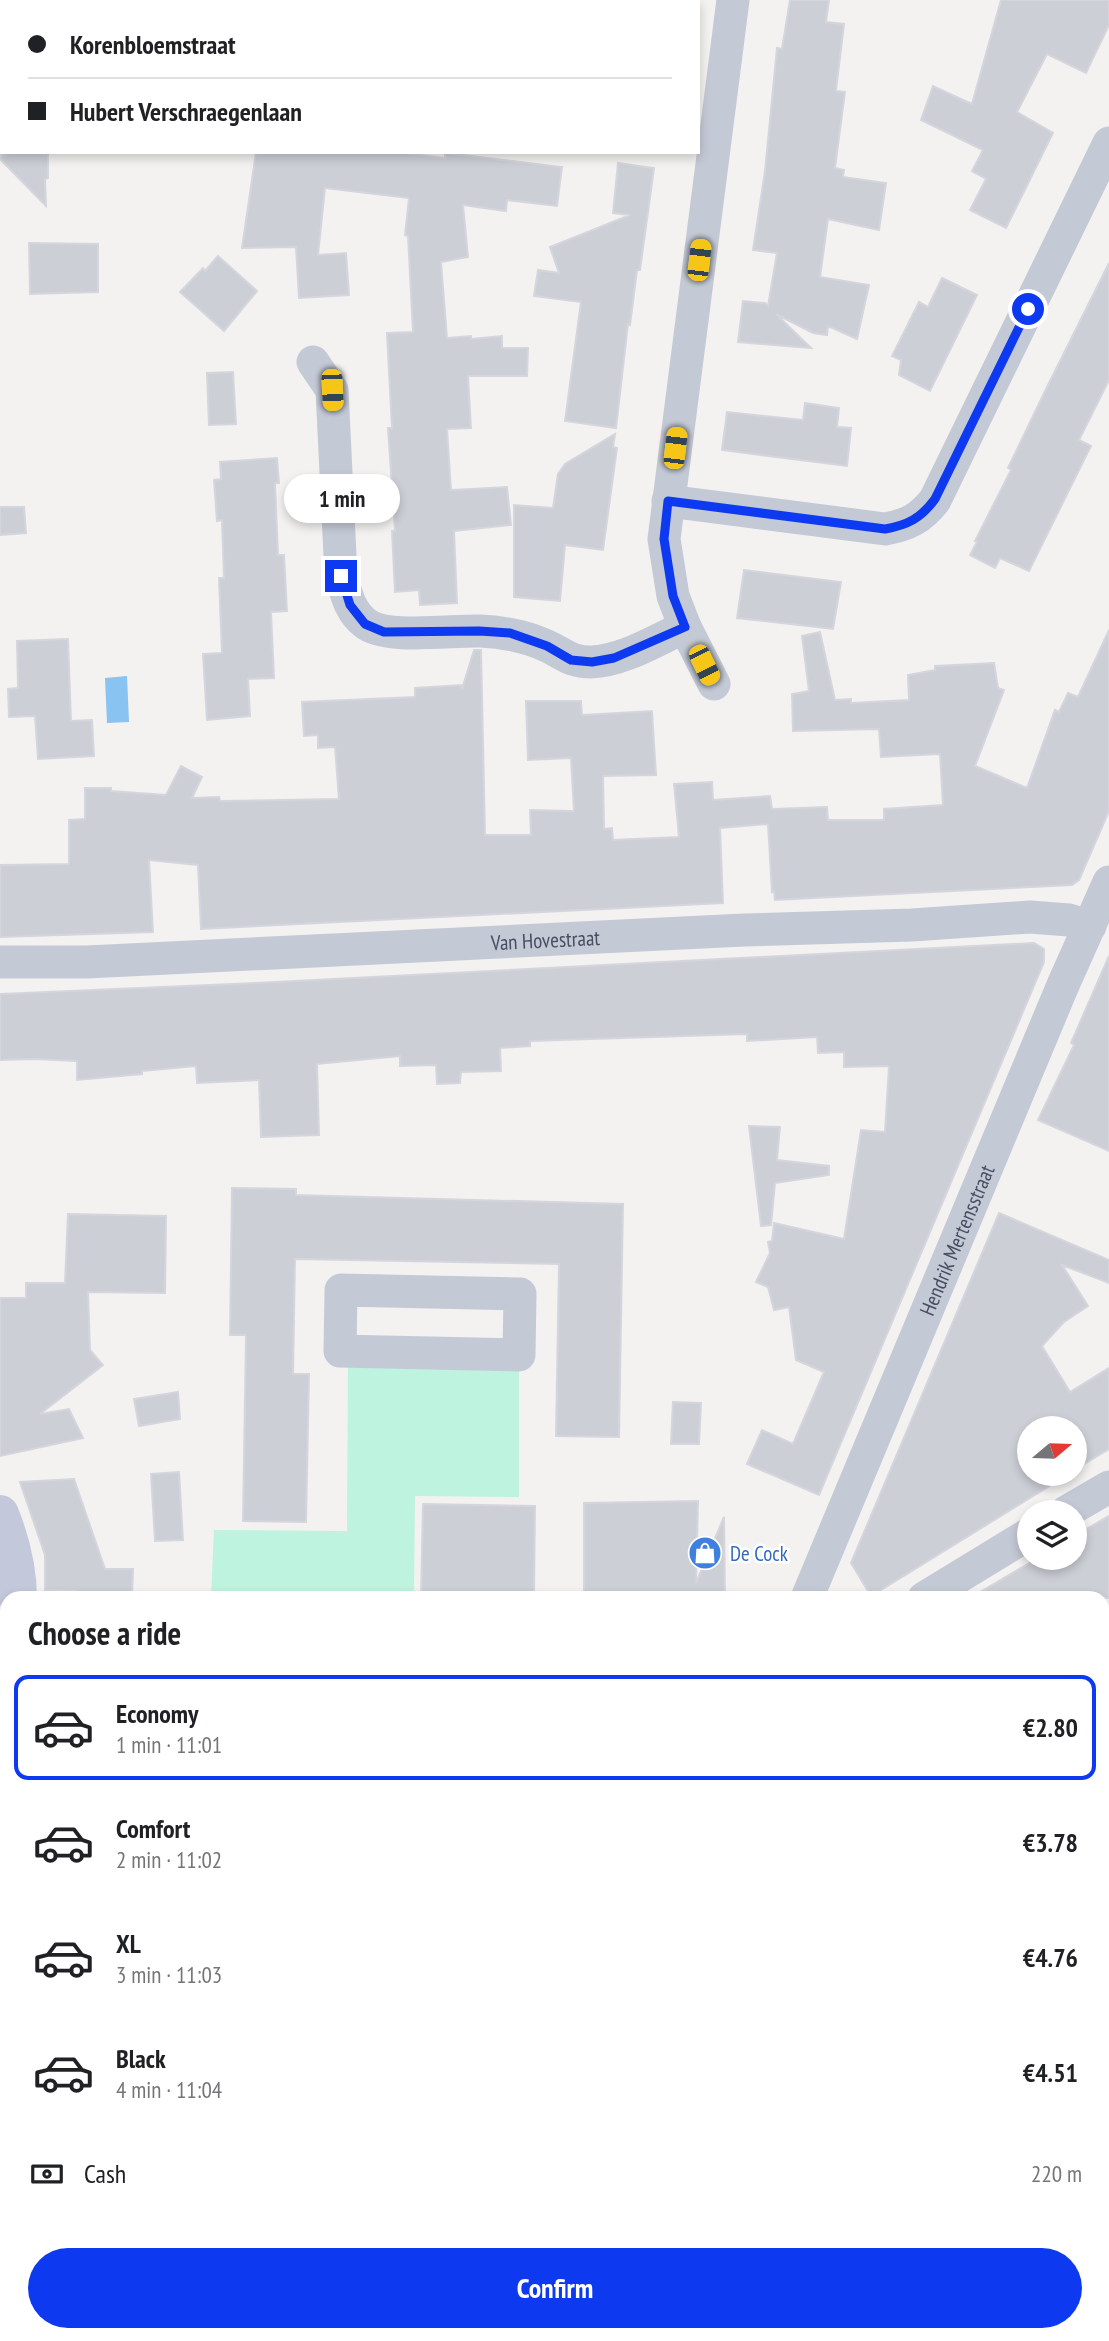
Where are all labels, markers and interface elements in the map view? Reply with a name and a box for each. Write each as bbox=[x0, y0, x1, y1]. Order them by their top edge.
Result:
text: Korenbloemstraat bbox=[70, 28, 236, 61]
text: Hubert Verschraegenlaan bbox=[70, 95, 302, 128]
car bbox=[687, 238, 712, 282]
route start bbox=[1012, 293, 1044, 325]
car bbox=[321, 368, 344, 412]
car bbox=[663, 426, 688, 470]
callout: 1 min bbox=[283, 475, 399, 524]
text: 1 min bbox=[319, 484, 365, 513]
route end bbox=[325, 560, 357, 592]
car bbox=[686, 642, 723, 688]
street label: Van Hovestraat bbox=[489, 924, 601, 956]
street label: Hendrik Mertensstraat bbox=[913, 1160, 1000, 1319]
north arrow bbox=[1017, 1416, 1087, 1486]
map controls bbox=[1017, 1416, 1087, 1570]
button: layers bbox=[1017, 1500, 1087, 1570]
shop icon: De Cock bbox=[686, 1534, 724, 1572]
place label: De Cock bbox=[730, 1540, 788, 1567]
text: Choose a ride bbox=[28, 1612, 181, 1654]
icon: car bbox=[32, 1696, 95, 1759]
text: Economy bbox=[116, 1697, 198, 1730]
text: €2.80 bbox=[1023, 1711, 1078, 1744]
text: 1 min · 11:01 bbox=[116, 1730, 222, 1759]
icon: car bbox=[32, 1811, 95, 1874]
text: Comfort bbox=[116, 1812, 190, 1845]
text: €3.78 bbox=[1023, 1826, 1078, 1859]
text: 2 min · 11:02 bbox=[116, 1845, 222, 1874]
icon: car bbox=[32, 1926, 95, 1989]
text: XL bbox=[116, 1927, 141, 1960]
text: €4.76 bbox=[1023, 1941, 1078, 1974]
text: 3 min · 11:03 bbox=[116, 1960, 222, 1989]
icon: car bbox=[32, 2041, 95, 2104]
text: Black bbox=[116, 2042, 166, 2075]
text: €4.51 bbox=[1023, 2056, 1078, 2089]
text: 4 min · 11:04 bbox=[116, 2075, 222, 2104]
icon: cash bbox=[28, 2155, 66, 2193]
text: Cash bbox=[84, 2157, 126, 2190]
text: 220 m bbox=[1031, 2159, 1082, 2188]
button: Confirm bbox=[28, 2248, 1082, 2328]

